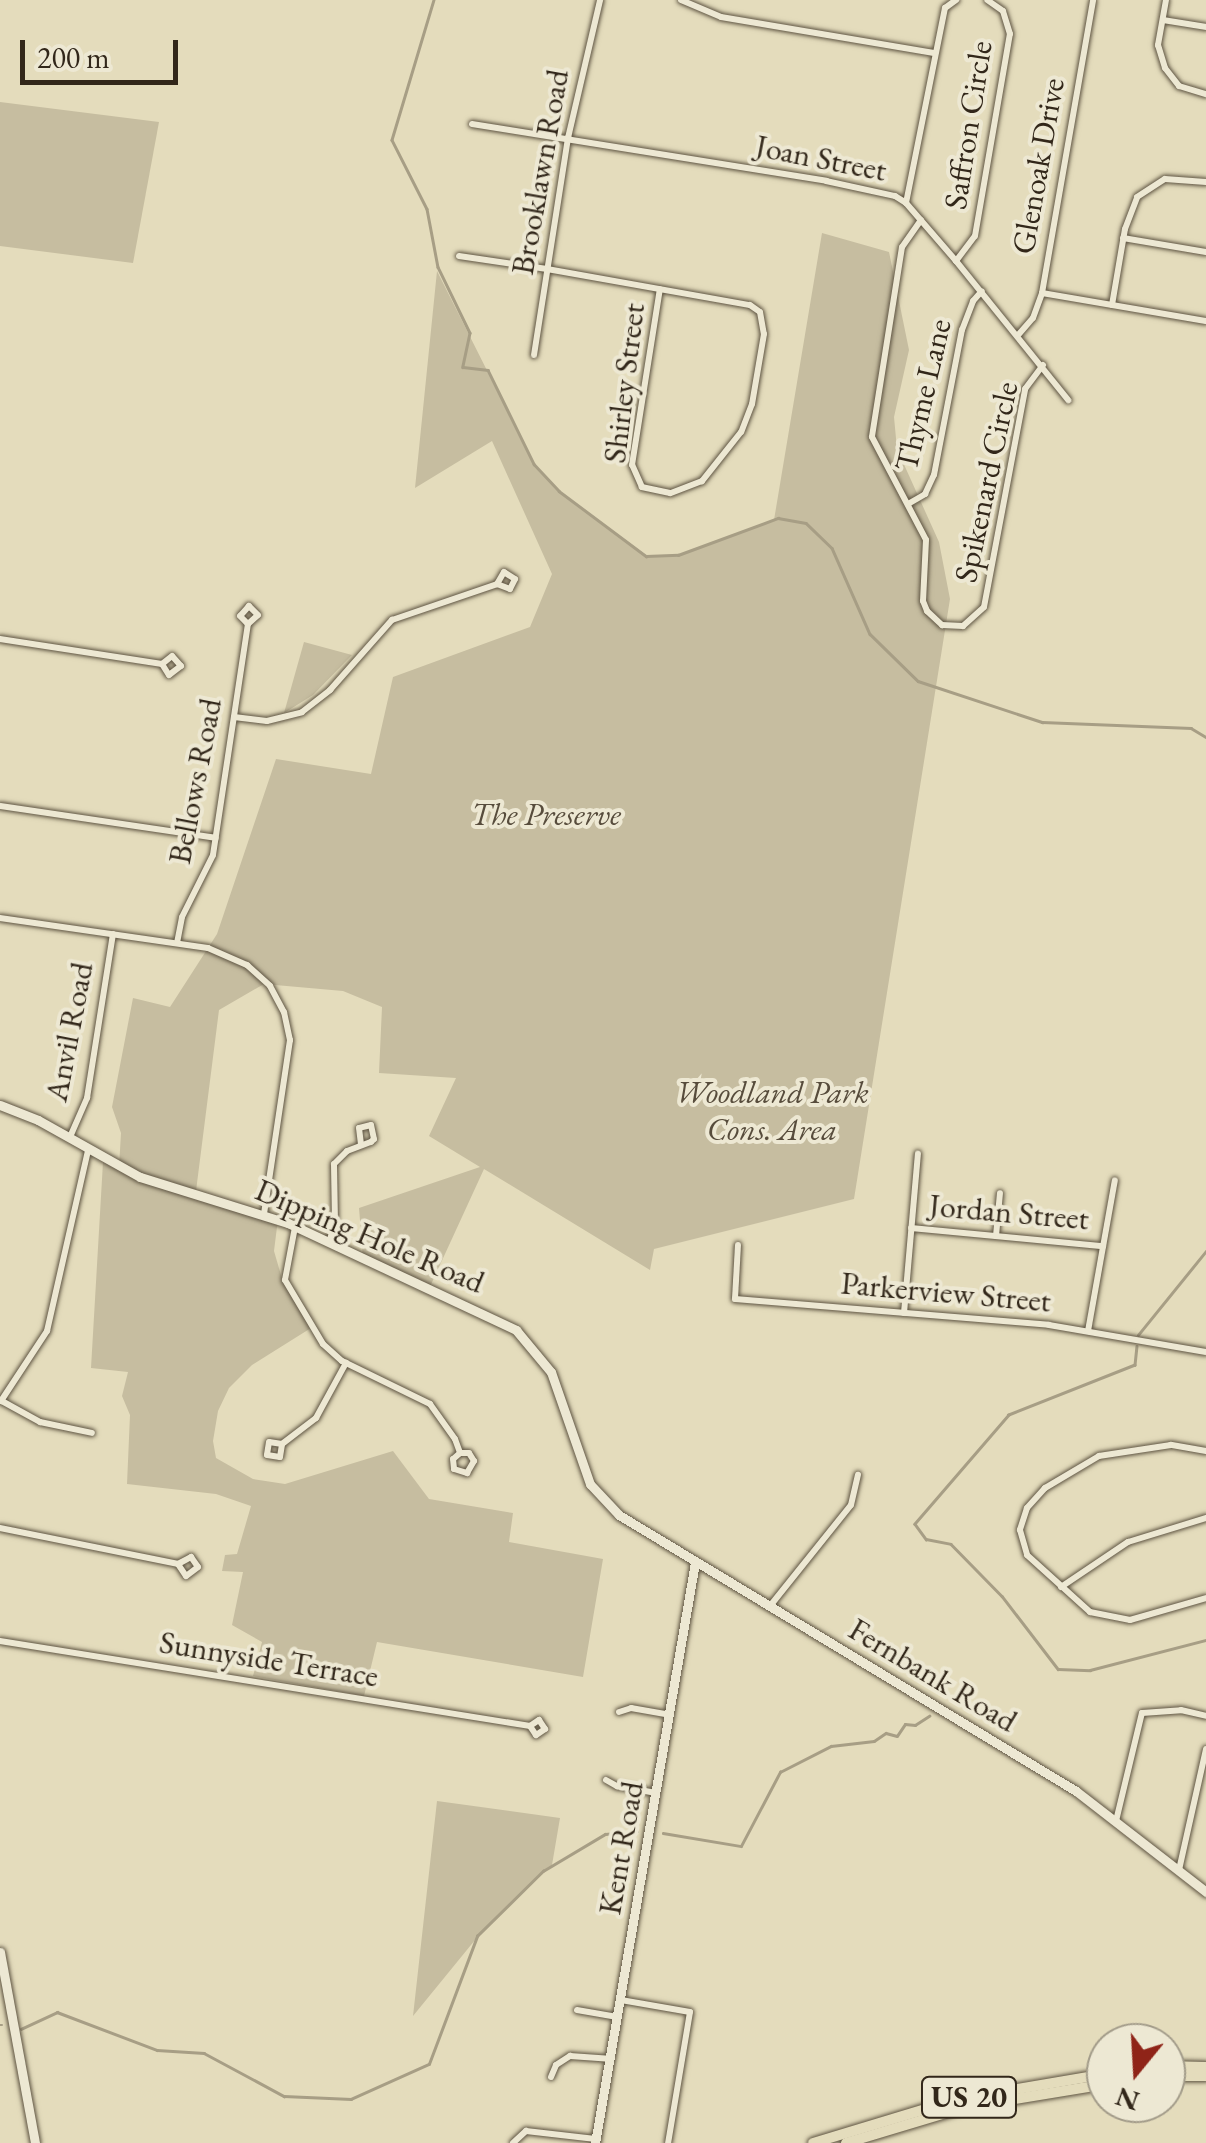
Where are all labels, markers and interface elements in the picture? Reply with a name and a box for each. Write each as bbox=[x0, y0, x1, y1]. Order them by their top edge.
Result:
scale bar bbox=[25, 20, 182, 82]
text: 200 m bbox=[37, 38, 110, 77]
street label: Saffron Circle bbox=[936, 38, 1000, 212]
street label: Brooklawn Road bbox=[503, 66, 577, 278]
street label: Glenoak Drive bbox=[1004, 75, 1072, 257]
street label: Joan Street bbox=[752, 127, 890, 189]
street label: Shirley Street bbox=[595, 301, 653, 465]
street label: Thyme Lane bbox=[887, 315, 959, 475]
street label: Spikenard Circle bbox=[946, 378, 1026, 586]
street label: Bellows Road bbox=[160, 695, 230, 867]
park label: The Preserve bbox=[471, 795, 621, 833]
street label: Anvil Road bbox=[37, 959, 101, 1105]
park label: Woodland Park Cons. Area bbox=[675, 1074, 869, 1149]
street label: Dipping Hole Road bbox=[250, 1170, 490, 1302]
street label: Jordan Street bbox=[928, 1186, 1090, 1238]
street label: Parkerview Street bbox=[839, 1264, 1053, 1320]
street label: Fernbank Road bbox=[842, 1610, 1024, 1740]
street label: Sunnyside Terrace bbox=[157, 1623, 381, 1695]
street label: Kent Road bbox=[590, 1778, 652, 1918]
north arrow bbox=[1086, 2023, 1186, 2123]
road number: US 20 bbox=[919, 2072, 1019, 2122]
text: N bbox=[1111, 2079, 1144, 2120]

